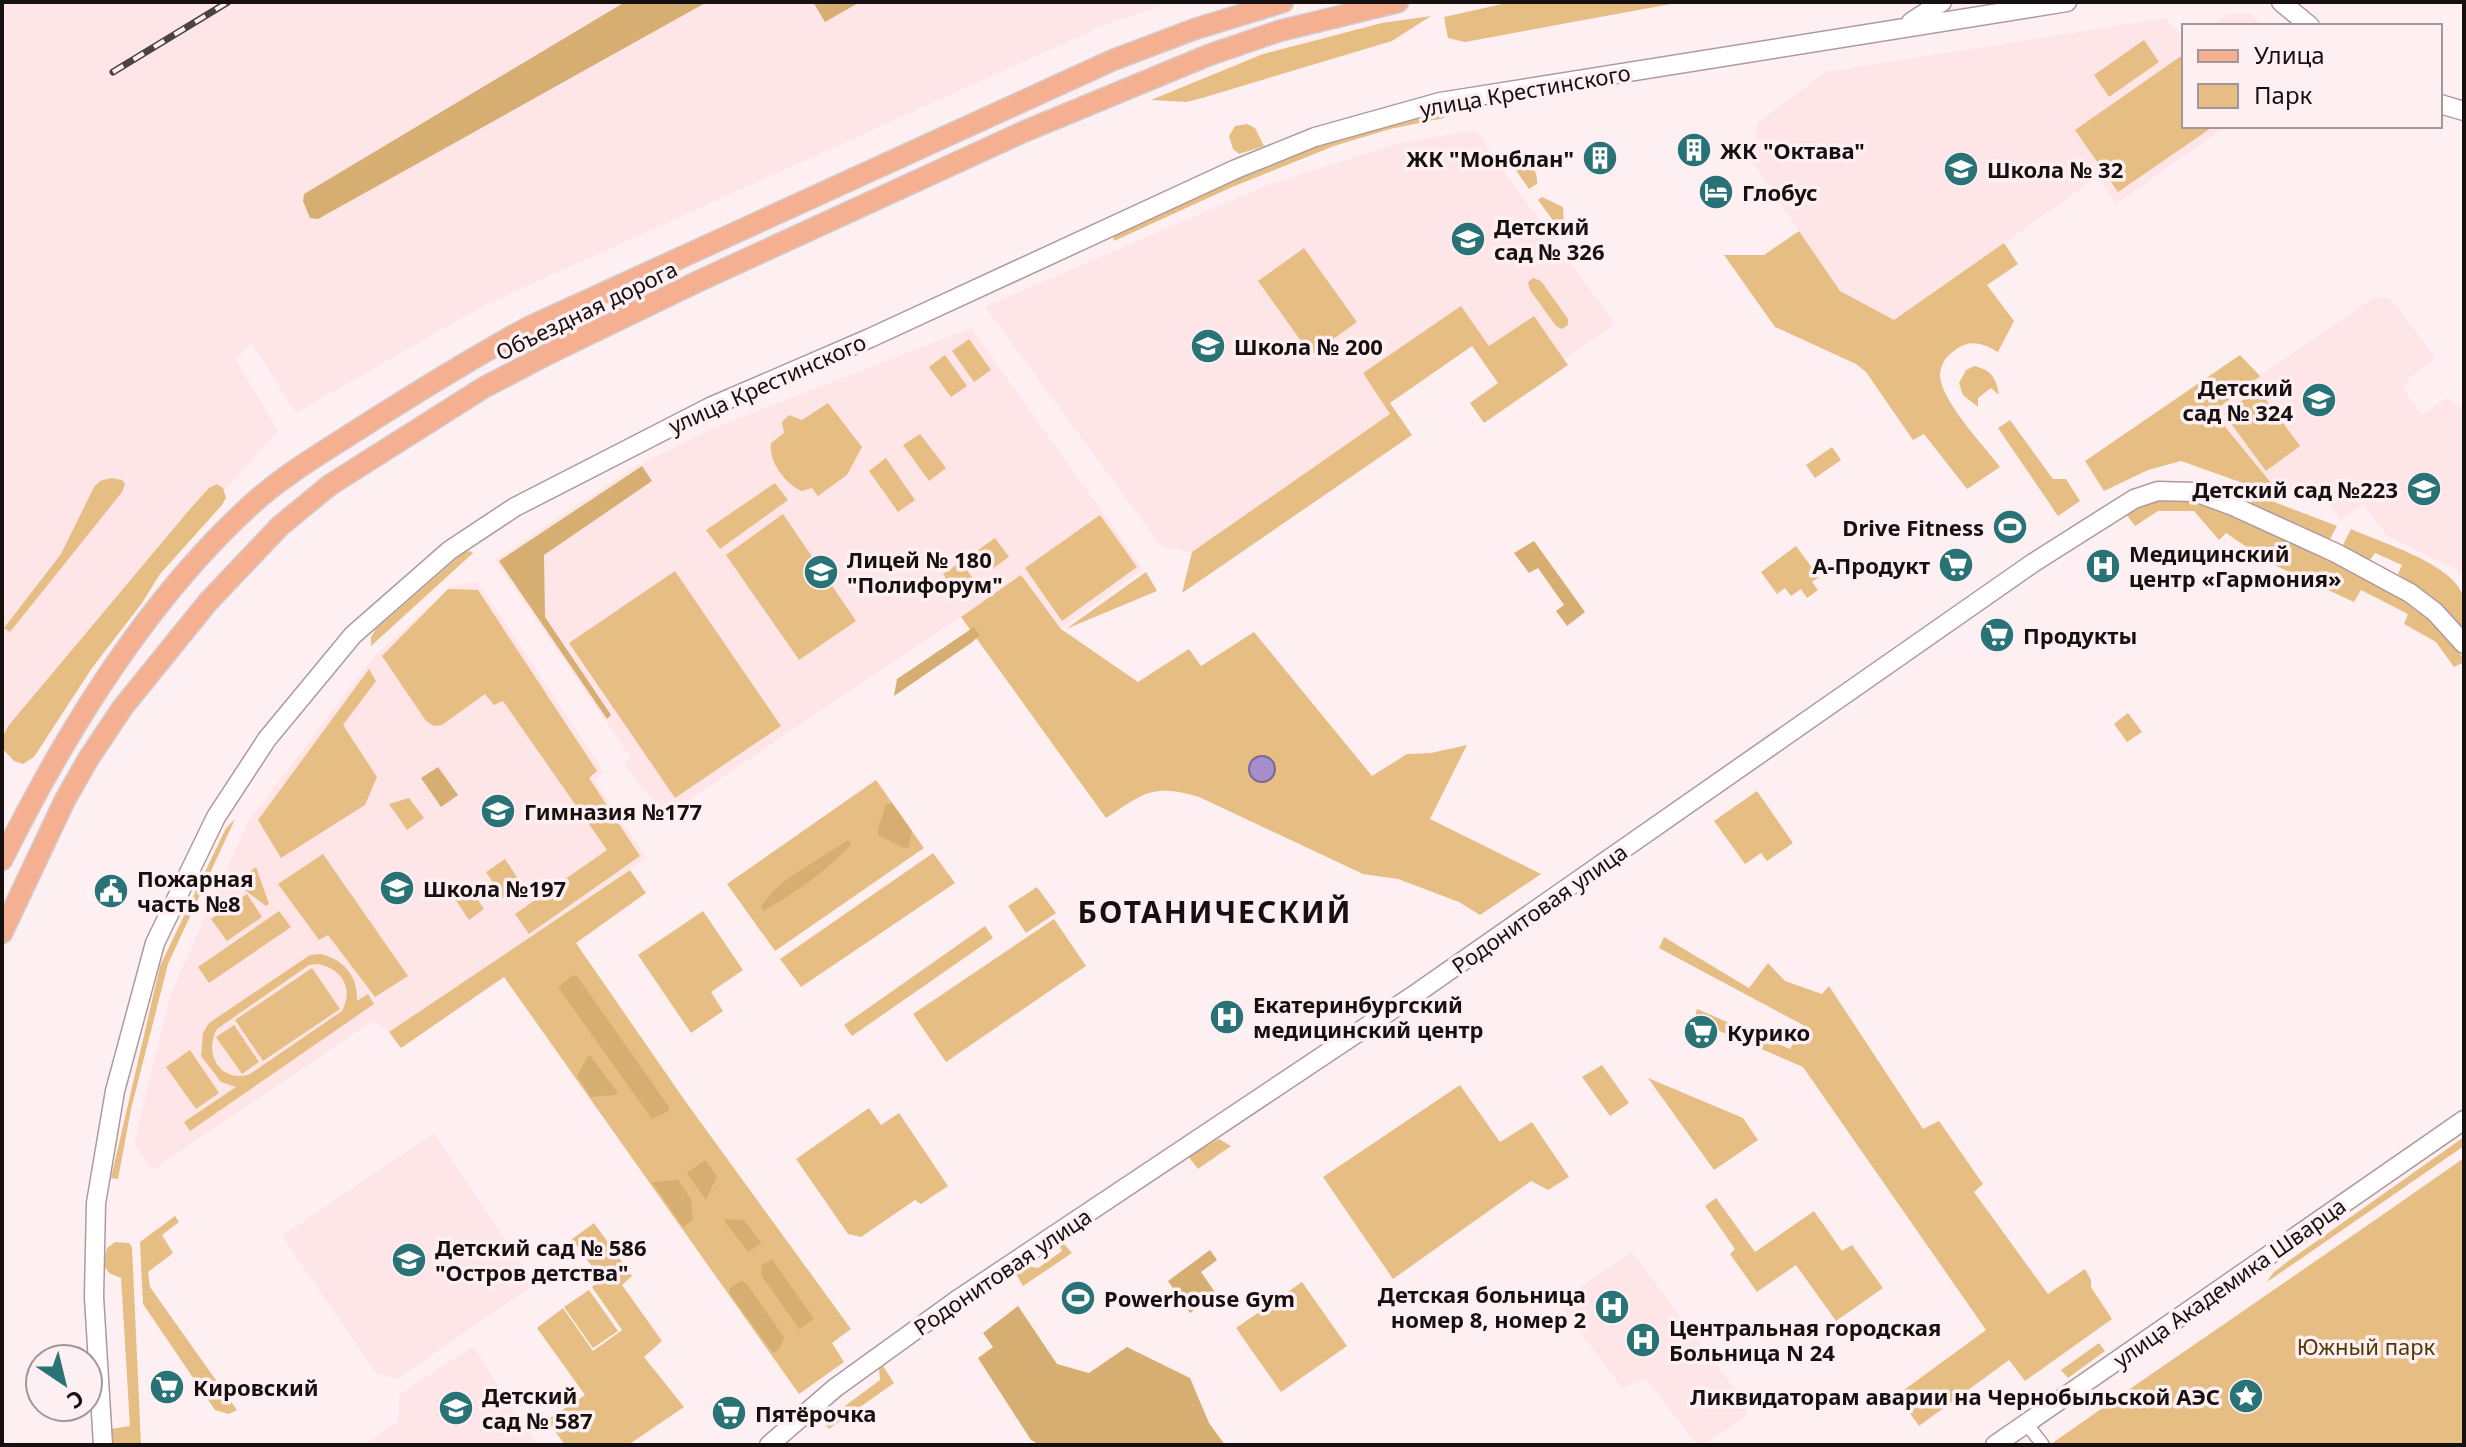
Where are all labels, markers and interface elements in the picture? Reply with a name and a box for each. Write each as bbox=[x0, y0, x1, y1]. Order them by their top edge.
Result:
legend bbox=[2182, 24, 2442, 128]
text: Улица bbox=[2254, 38, 2325, 71]
street label: улица Крестинского bbox=[1417, 57, 1633, 123]
text: Парк bbox=[2254, 78, 2313, 111]
building icon: ЖК "Октава" bbox=[1675, 131, 1713, 169]
place label: ЖК "Октава" bbox=[1720, 135, 1865, 165]
building icon: ЖК "Монблан" bbox=[1581, 139, 1619, 177]
place label: ЖК "Монблан" bbox=[1406, 143, 1574, 173]
school or university icon: Школа № 32 bbox=[1942, 150, 1980, 188]
place label: Школа № 32 bbox=[1987, 154, 2123, 184]
hotel icon: Глобус bbox=[1697, 173, 1735, 211]
place label: Глобус bbox=[1742, 177, 1818, 207]
place label: Детский сад № 326 bbox=[1494, 211, 1604, 266]
school or university icon: Детский сад № 326 bbox=[1449, 220, 1487, 258]
street label: Объездная дорога bbox=[490, 253, 682, 367]
street label: улица Крестинского bbox=[663, 326, 871, 440]
school or university icon: Школа № 200 bbox=[1189, 327, 1227, 365]
place label: Школа № 200 bbox=[1234, 331, 1383, 361]
place label: Детский сад № 324 bbox=[2183, 372, 2293, 427]
school or university icon: Детский сад № 324 bbox=[2300, 381, 2338, 419]
school or university icon: Детский сад №223 bbox=[2405, 470, 2443, 508]
place label: Детский сад №223 bbox=[2192, 474, 2398, 504]
sports icon: Drive Fitness bbox=[1991, 508, 2029, 546]
place label: Drive Fitness bbox=[1842, 512, 1984, 542]
place label: Медицинский центр «Гармония» bbox=[2129, 538, 2342, 593]
place label: Лицей № 180 "Полифорум" bbox=[847, 544, 1003, 599]
supermarket icon: А-Продукт bbox=[1937, 546, 1975, 584]
hospital icon: Медицинский центр «Гармония» bbox=[2084, 547, 2122, 585]
place label: А-Продукт bbox=[1812, 550, 1930, 580]
school or university icon: Лицей № 180 "Полифорум" bbox=[802, 553, 840, 591]
supermarket icon: Продукты bbox=[1978, 616, 2016, 654]
place label: Продукты bbox=[2023, 620, 2137, 650]
school or university icon: Гимназия №177 bbox=[479, 792, 517, 830]
place label: Гимназия №177 bbox=[524, 796, 702, 826]
street label: Родонитовая улица bbox=[1445, 836, 1633, 980]
place label: Пожарная часть №8 bbox=[137, 863, 254, 918]
school or university icon: Школа №197 bbox=[378, 869, 416, 907]
public building icon: Пожарная часть №8 bbox=[92, 872, 130, 910]
place label: Школа №197 bbox=[423, 873, 566, 903]
district label: БОТАНИЧЕСКИЙ bbox=[1078, 891, 1352, 932]
place label: Екатеринбургский медицинский центр bbox=[1253, 989, 1484, 1044]
hospital icon: Екатеринбургский медицинский центр bbox=[1208, 998, 1246, 1036]
supermarket icon: Курико bbox=[1682, 1013, 1720, 1051]
place label: Курико bbox=[1727, 1017, 1810, 1047]
street label: улица Академика Шварца bbox=[2107, 1190, 2351, 1374]
street label: Родонитовая улица bbox=[907, 1200, 1097, 1342]
place label: Детский сад № 586 "Остров детства" bbox=[435, 1232, 647, 1287]
school or university icon: Детский сад № 586 "Остров детства" bbox=[390, 1241, 428, 1279]
sports icon: Powerhouse Gym bbox=[1059, 1279, 1097, 1317]
place label: Детская больница номер 8, номер 2 bbox=[1378, 1279, 1586, 1334]
place label: Powerhouse Gym bbox=[1104, 1283, 1295, 1313]
hospital icon: Детская больница номер 8, номер 2 bbox=[1593, 1288, 1631, 1326]
place label: Центральная городская Больница N 24 bbox=[1669, 1312, 1941, 1367]
hospital icon: Центральная городская Больница N 24 bbox=[1624, 1321, 1662, 1359]
park label: Южный парк bbox=[2297, 1331, 2436, 1361]
north arrow bbox=[24, 1343, 104, 1423]
supermarket icon: Кировский bbox=[148, 1368, 186, 1406]
place label: Кировский bbox=[193, 1372, 319, 1402]
place icon: Ликвидаторам аварии на Чернобыльской АЭС bbox=[2227, 1377, 2265, 1415]
place label: Детский сад № 587 bbox=[482, 1380, 592, 1435]
place label: Ликвидаторам аварии на Чернобыльской АЭС bbox=[1690, 1381, 2220, 1411]
text: С bbox=[62, 1384, 90, 1417]
school or university icon: Детский сад № 587 bbox=[437, 1389, 475, 1427]
supermarket icon: Пятёрочка bbox=[710, 1394, 748, 1432]
place label: Пятёрочка bbox=[755, 1398, 876, 1428]

